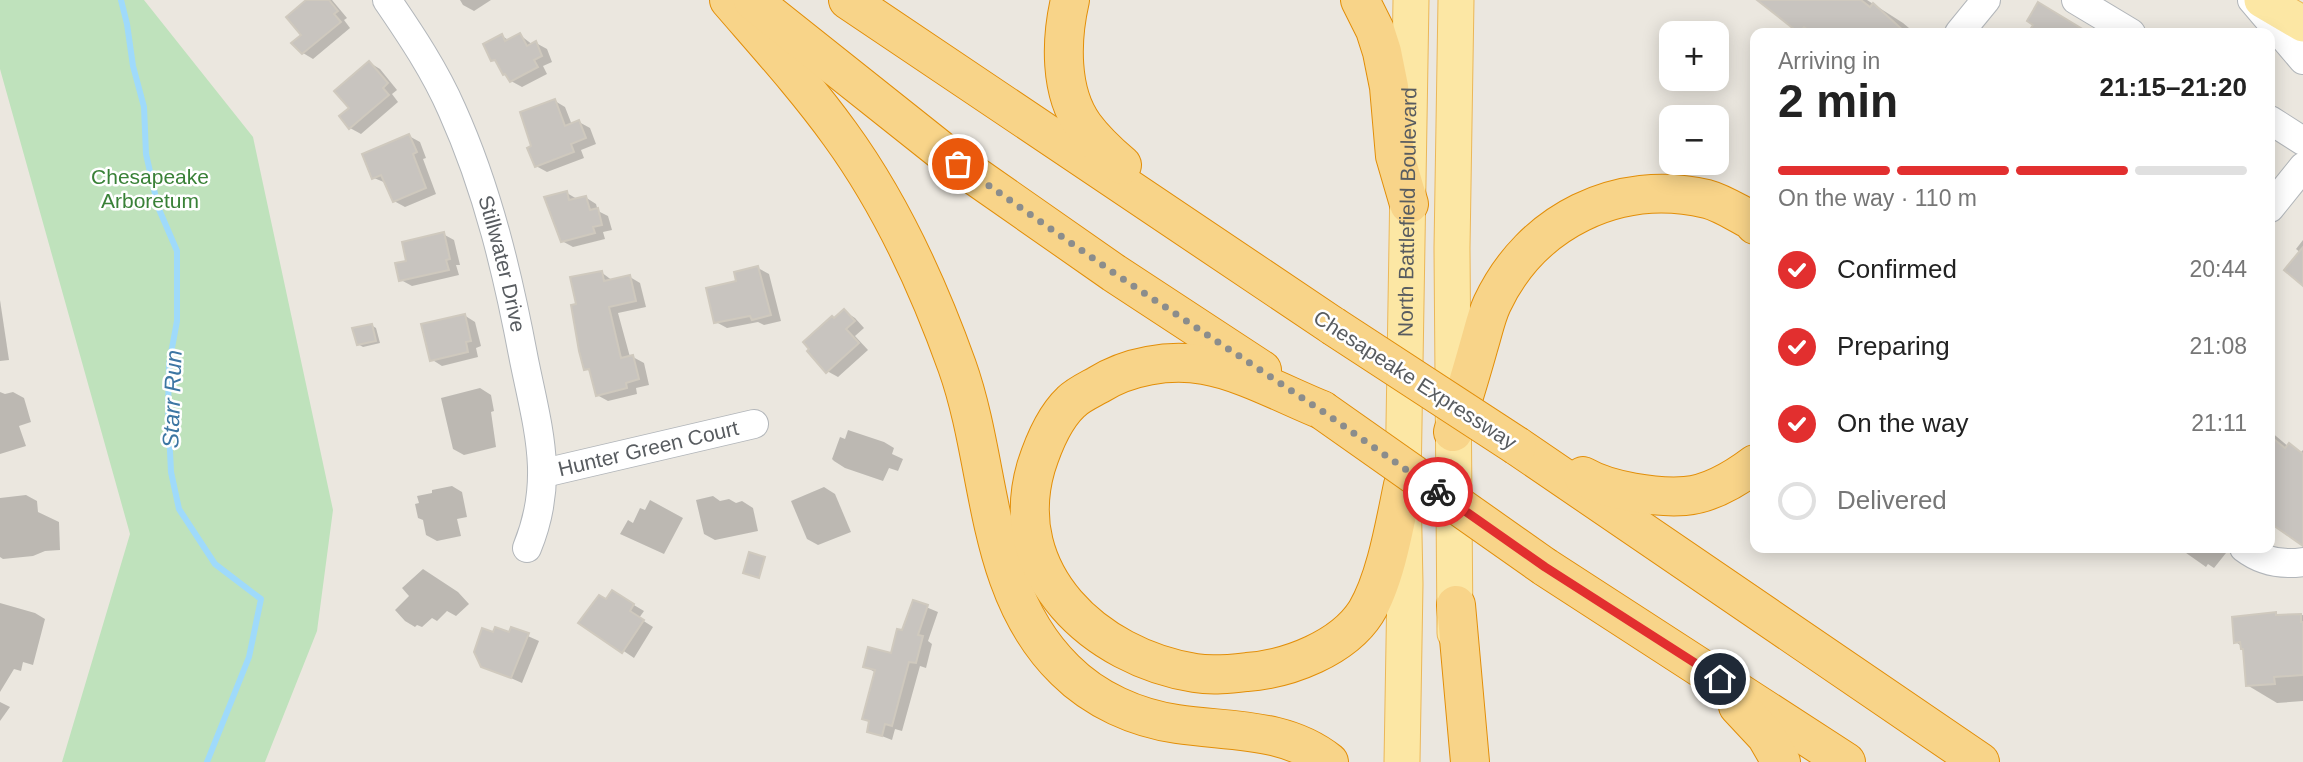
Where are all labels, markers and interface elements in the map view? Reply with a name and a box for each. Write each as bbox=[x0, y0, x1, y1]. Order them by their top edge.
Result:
map controls bbox=[1659, 21, 1729, 175]
button: + bbox=[1659, 21, 1729, 91]
text: Arriving in bbox=[1778, 48, 1880, 74]
text: 21:15–21:20 bbox=[2100, 72, 2247, 102]
text: 2 min bbox=[1778, 75, 1898, 127]
street label: North Battlefield Boulevard bbox=[1393, 87, 1421, 337]
button: − bbox=[1659, 105, 1729, 175]
pin bbox=[928, 134, 988, 194]
icon: bag bbox=[939, 145, 977, 183]
park label: Chesapeake Arboretum bbox=[91, 165, 209, 212]
text: On the way · 110 m bbox=[1778, 185, 1977, 211]
street label: Stillwater Drive bbox=[474, 192, 530, 334]
icon: check bbox=[1778, 251, 1816, 289]
text: Confirmed bbox=[1837, 254, 1957, 284]
text: 20:44 bbox=[2189, 256, 2247, 282]
street label: Chesapeake Expressway bbox=[1310, 305, 1521, 454]
icon: check bbox=[1778, 328, 1816, 366]
text: Preparing bbox=[1837, 331, 1950, 361]
text: 21:08 bbox=[2189, 333, 2247, 359]
water label: Starr Run bbox=[157, 349, 187, 449]
icon: check bbox=[1778, 405, 1816, 443]
text: On the way bbox=[1837, 408, 1969, 438]
text: 21:11 bbox=[2191, 410, 2247, 436]
street label: Hunter Green Court bbox=[556, 416, 741, 480]
courier bbox=[1403, 457, 1473, 527]
icon: bike bbox=[1419, 473, 1457, 511]
text: Delivered bbox=[1837, 485, 1947, 515]
pin bbox=[1690, 649, 1750, 709]
icon: home bbox=[1701, 660, 1739, 698]

